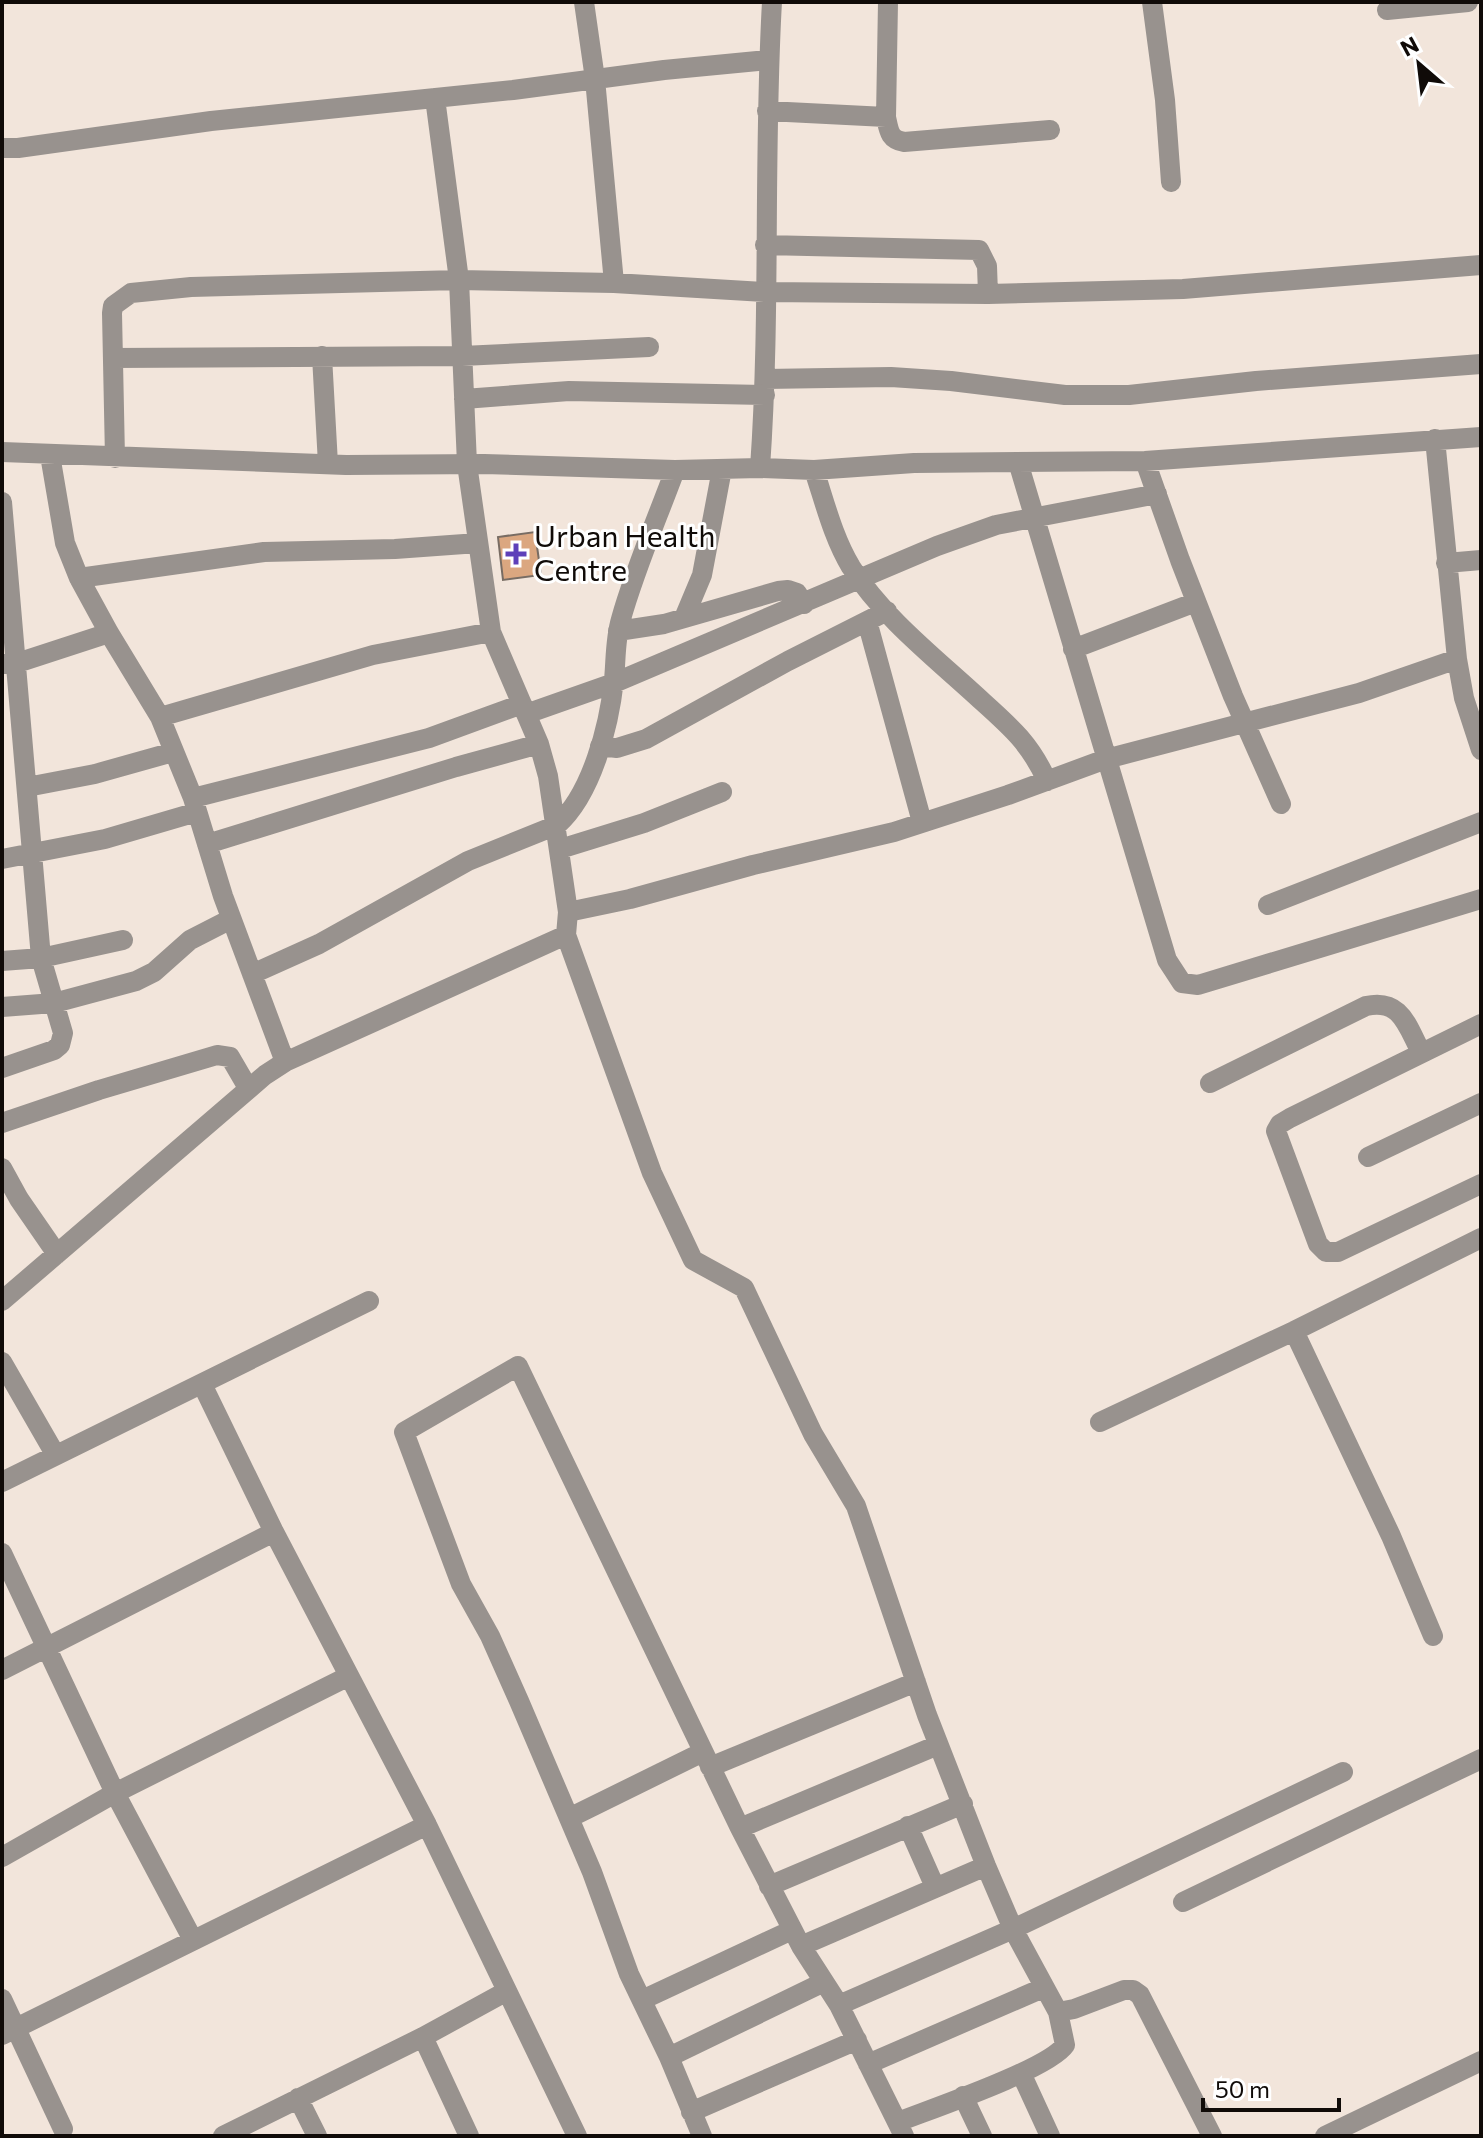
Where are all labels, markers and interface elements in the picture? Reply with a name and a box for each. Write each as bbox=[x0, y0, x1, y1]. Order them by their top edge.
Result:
north arrow bbox=[1379, 24, 1459, 104]
text: N bbox=[1396, 30, 1423, 62]
place label: Urban Health Centre bbox=[534, 516, 715, 587]
marker: Urban Health Centre bbox=[505, 543, 527, 565]
scale bar bbox=[1203, 2062, 1339, 2112]
text: 50 m bbox=[1215, 2074, 1270, 2103]

